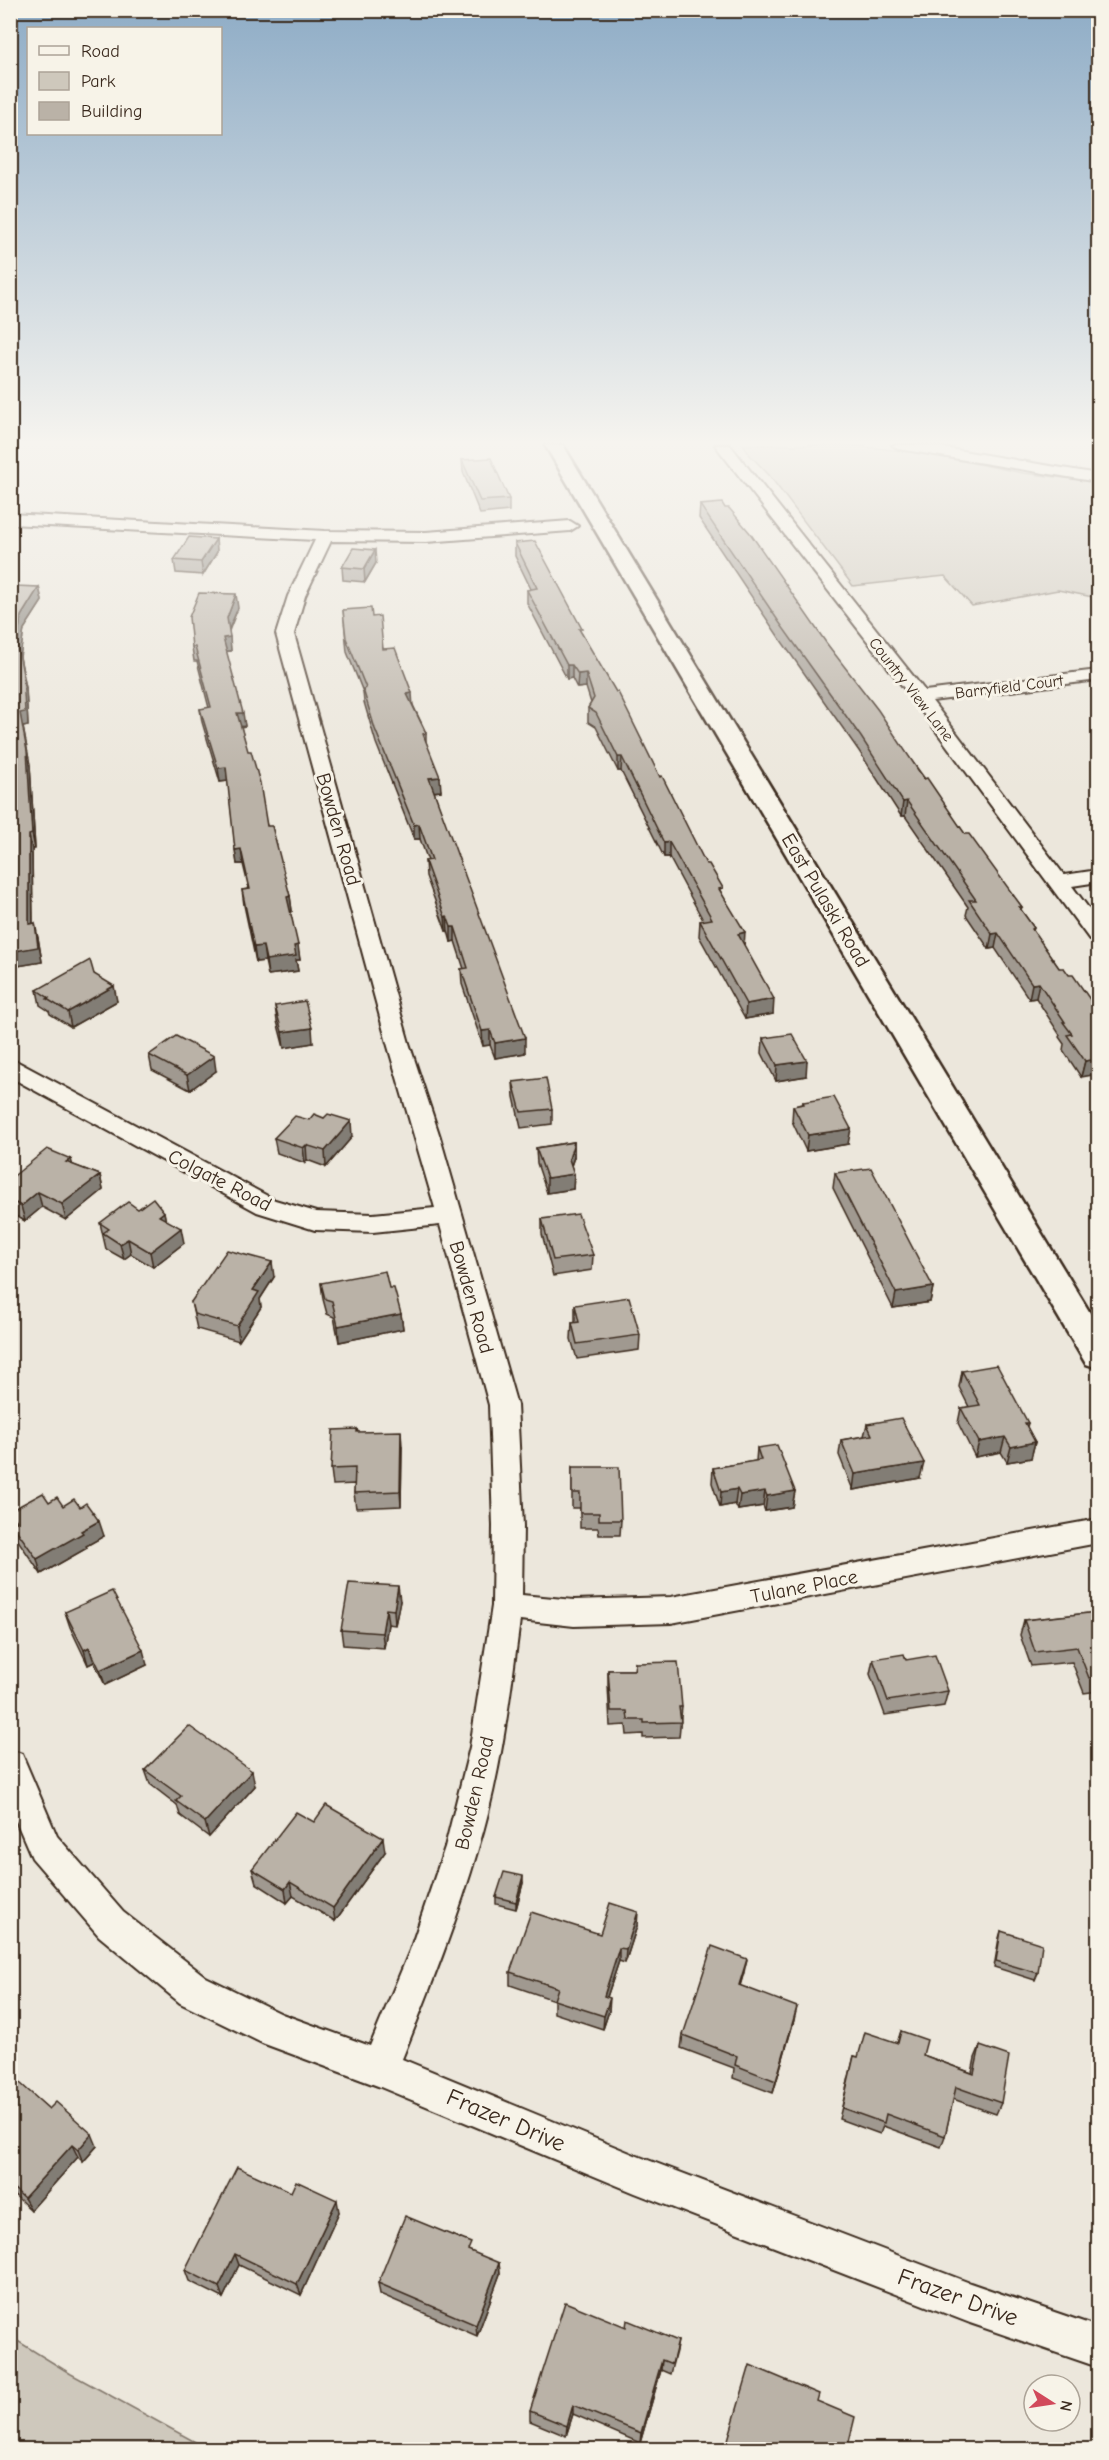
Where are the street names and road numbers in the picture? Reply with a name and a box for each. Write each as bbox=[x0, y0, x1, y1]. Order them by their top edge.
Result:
street label: Country View Lane bbox=[865, 634, 957, 745]
street label: Barryfield Court bbox=[954, 671, 1065, 703]
street label: Bowden Road bbox=[311, 770, 366, 888]
street label: East Pulaski Road bbox=[777, 829, 874, 971]
street label: Colgate Road bbox=[164, 1145, 275, 1216]
street label: Bowden Road bbox=[444, 1238, 499, 1356]
street label: Tulane Place bbox=[749, 1565, 860, 1608]
street label: Bowden Road bbox=[450, 1734, 499, 1852]
street label: Frazer Drive bbox=[442, 2082, 570, 2158]
street label: Frazer Drive bbox=[894, 2262, 1022, 2332]

